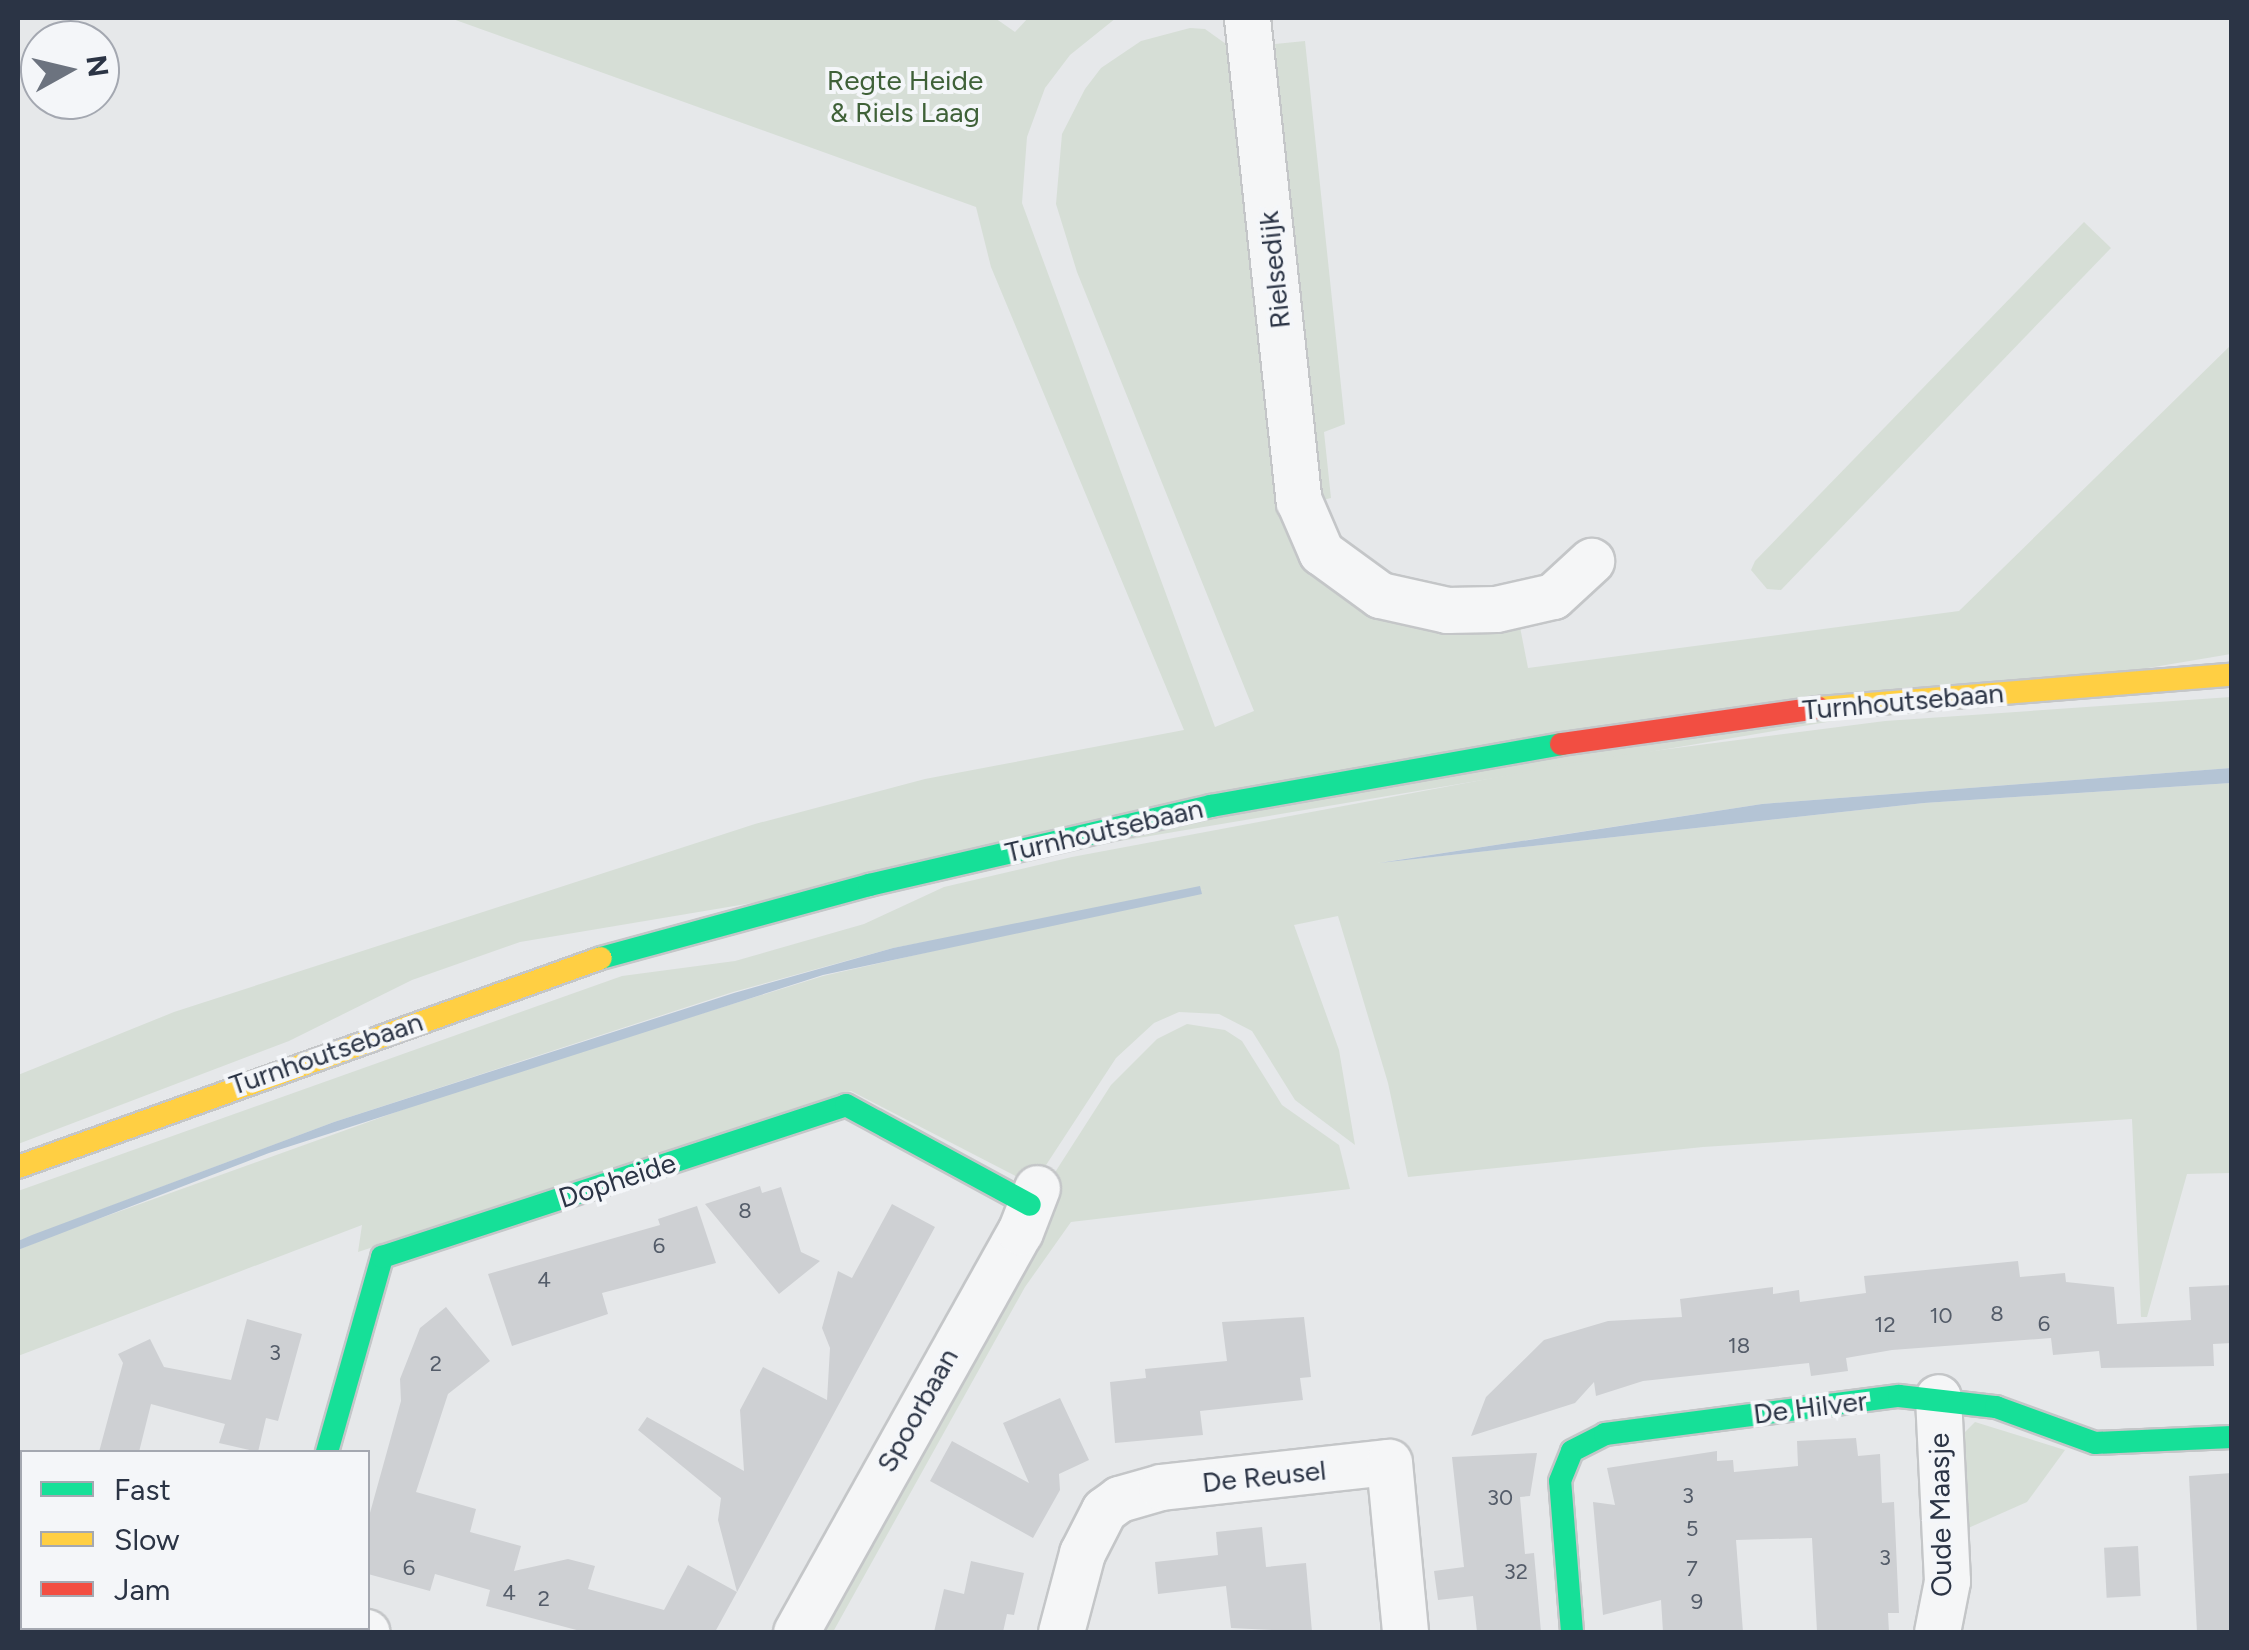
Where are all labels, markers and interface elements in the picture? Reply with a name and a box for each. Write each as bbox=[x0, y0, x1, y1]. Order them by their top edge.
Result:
north arrow bbox=[20, 20, 120, 120]
text: N bbox=[79, 53, 116, 79]
park label: Regte Heide & Riels Laag bbox=[827, 63, 983, 129]
street label: Rielsedijk bbox=[1251, 210, 1297, 330]
street label: Turnhoutsebaan bbox=[1801, 675, 2005, 727]
street label: Turnhoutsebaan bbox=[1002, 791, 1206, 869]
street label: Turnhoutsebaan bbox=[225, 1004, 427, 1102]
street label: Dopheide bbox=[554, 1145, 680, 1215]
house number: 8 bbox=[738, 1198, 752, 1224]
house number: 6 bbox=[653, 1233, 665, 1259]
house number: 4 bbox=[537, 1267, 551, 1293]
house number: 8 bbox=[1990, 1301, 2004, 1327]
house number: 10 bbox=[1929, 1303, 1953, 1329]
house number: 6 bbox=[2038, 1311, 2050, 1337]
house number: 12 bbox=[1874, 1312, 1896, 1338]
house number: 18 bbox=[1728, 1333, 1750, 1359]
house number: 3 bbox=[269, 1340, 281, 1366]
street label: Spoorbaan bbox=[869, 1342, 965, 1478]
house number: 2 bbox=[430, 1351, 442, 1377]
street label: De Hilver bbox=[1751, 1383, 1869, 1431]
street label: Oude Maasje bbox=[1922, 1433, 1958, 1597]
legend bbox=[20, 1450, 370, 1630]
street label: De Reusel bbox=[1200, 1453, 1328, 1499]
text: Fast bbox=[114, 1471, 171, 1508]
house number: 3 bbox=[1682, 1483, 1694, 1509]
house number: 30 bbox=[1487, 1485, 1513, 1511]
house number: 5 bbox=[1686, 1516, 1698, 1542]
text: Slow bbox=[114, 1521, 180, 1558]
house number: 3 bbox=[1879, 1545, 1891, 1571]
house number: 6 bbox=[403, 1555, 415, 1581]
house number: 7 bbox=[1686, 1556, 1698, 1582]
house number: 32 bbox=[1504, 1559, 1528, 1585]
text: Jam bbox=[114, 1571, 170, 1608]
house number: 4 bbox=[502, 1580, 516, 1606]
house number: 2 bbox=[538, 1586, 550, 1612]
house number: 9 bbox=[1691, 1589, 1703, 1615]

